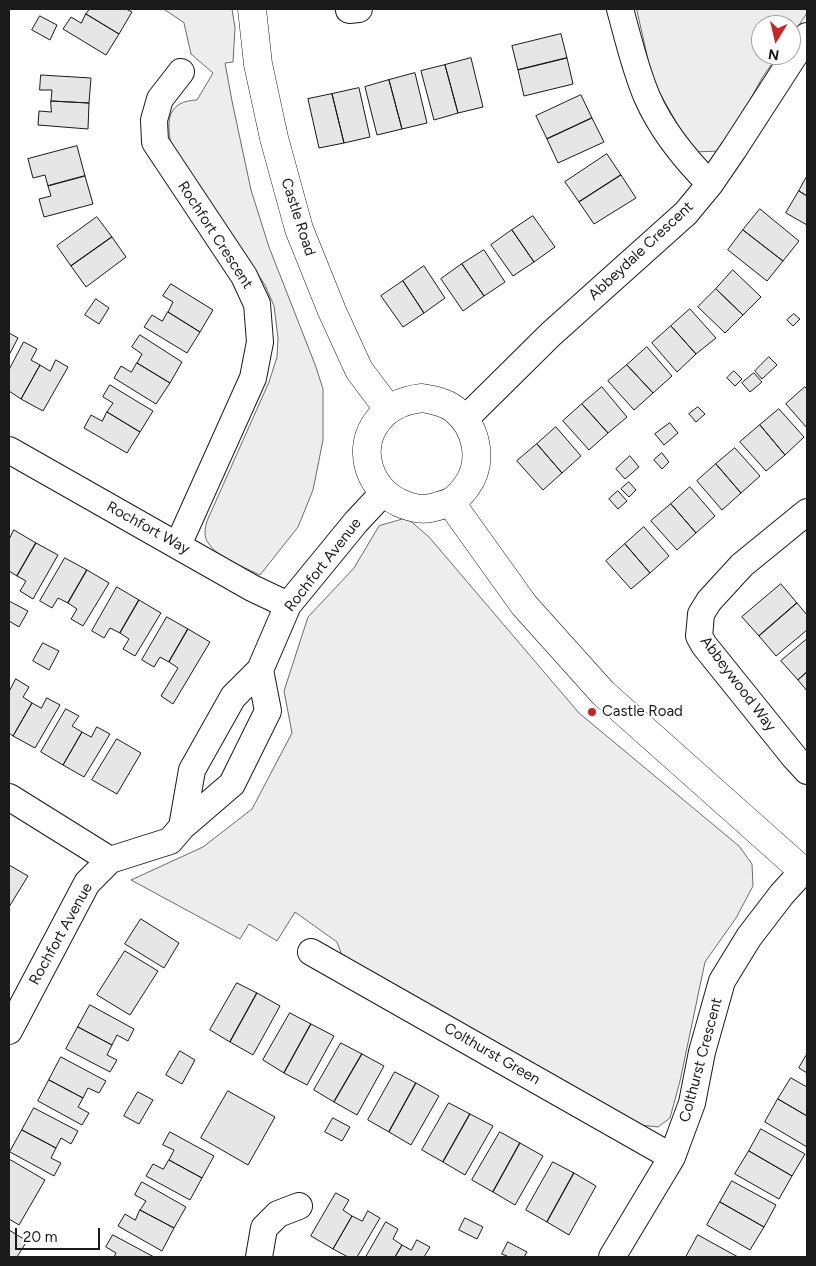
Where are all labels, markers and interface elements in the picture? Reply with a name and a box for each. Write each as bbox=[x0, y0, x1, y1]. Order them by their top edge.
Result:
north arrow bbox=[751, 15, 801, 65]
text: N bbox=[767, 45, 780, 64]
street label: Castle Road bbox=[277, 176, 319, 258]
street label: Rochfort Crescent bbox=[174, 178, 256, 292]
street label: Abbeydale Crescent bbox=[585, 198, 697, 304]
street label: Rochfort Way bbox=[103, 498, 193, 558]
street label: Rochfort Avenue bbox=[281, 515, 365, 615]
street label: Abbeywood Way bbox=[696, 633, 780, 735]
place label: Castle Road bbox=[602, 703, 683, 721]
marker: Castle Road bbox=[586, 706, 598, 718]
street label: Rochfort Avenue bbox=[26, 880, 96, 988]
street label: Colthurst Crescent bbox=[676, 996, 726, 1124]
street label: Colthurst Green bbox=[441, 1019, 543, 1089]
scale bar bbox=[18, 1218, 102, 1250]
text: 20 m bbox=[23, 1228, 57, 1246]

